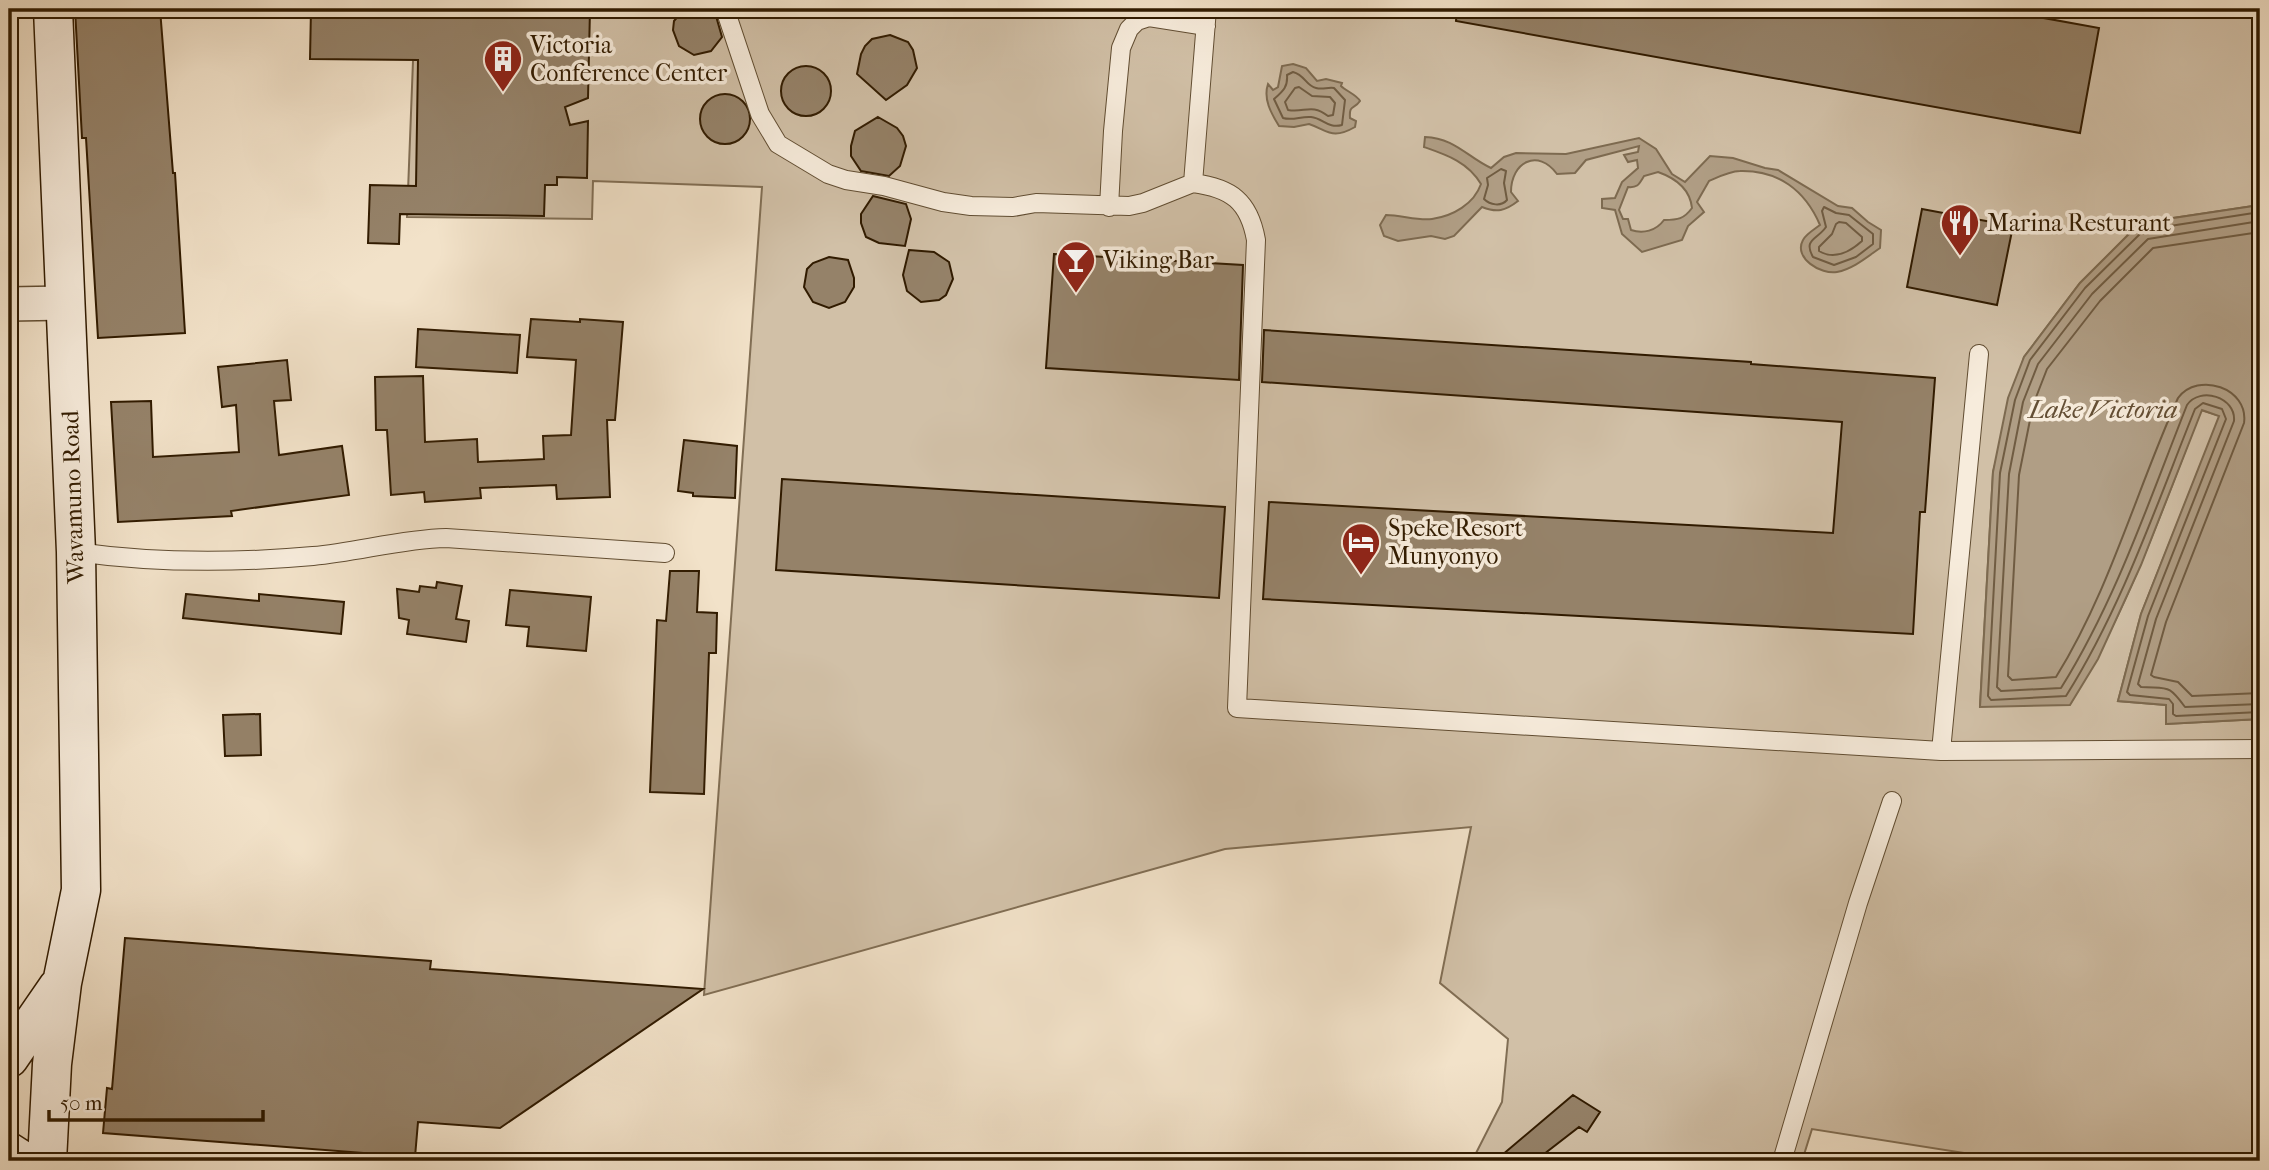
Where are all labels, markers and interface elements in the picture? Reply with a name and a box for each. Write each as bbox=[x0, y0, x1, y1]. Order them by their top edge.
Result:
place label: Victoria Conference Center bbox=[529, 31, 728, 87]
building icon: Victoria Conference Center bbox=[482, 38, 524, 93]
restaurant icon: Marina Resturant bbox=[1939, 202, 1981, 257]
place label: Marina Resturant bbox=[1987, 209, 2172, 237]
bar icon: Viking Bar bbox=[1055, 239, 1097, 294]
place label: Viking Bar bbox=[1102, 246, 1215, 274]
water label: Lake Victoria bbox=[2026, 394, 2178, 425]
street label: Wavamuno Road bbox=[56, 409, 90, 585]
place label: Speke Resort Munyonyo bbox=[1388, 514, 1523, 570]
hotel icon: Speke Resort Munyonyo bbox=[1340, 521, 1382, 576]
scale bar bbox=[49, 1079, 262, 1123]
text: 50 m bbox=[60, 1091, 103, 1115]

